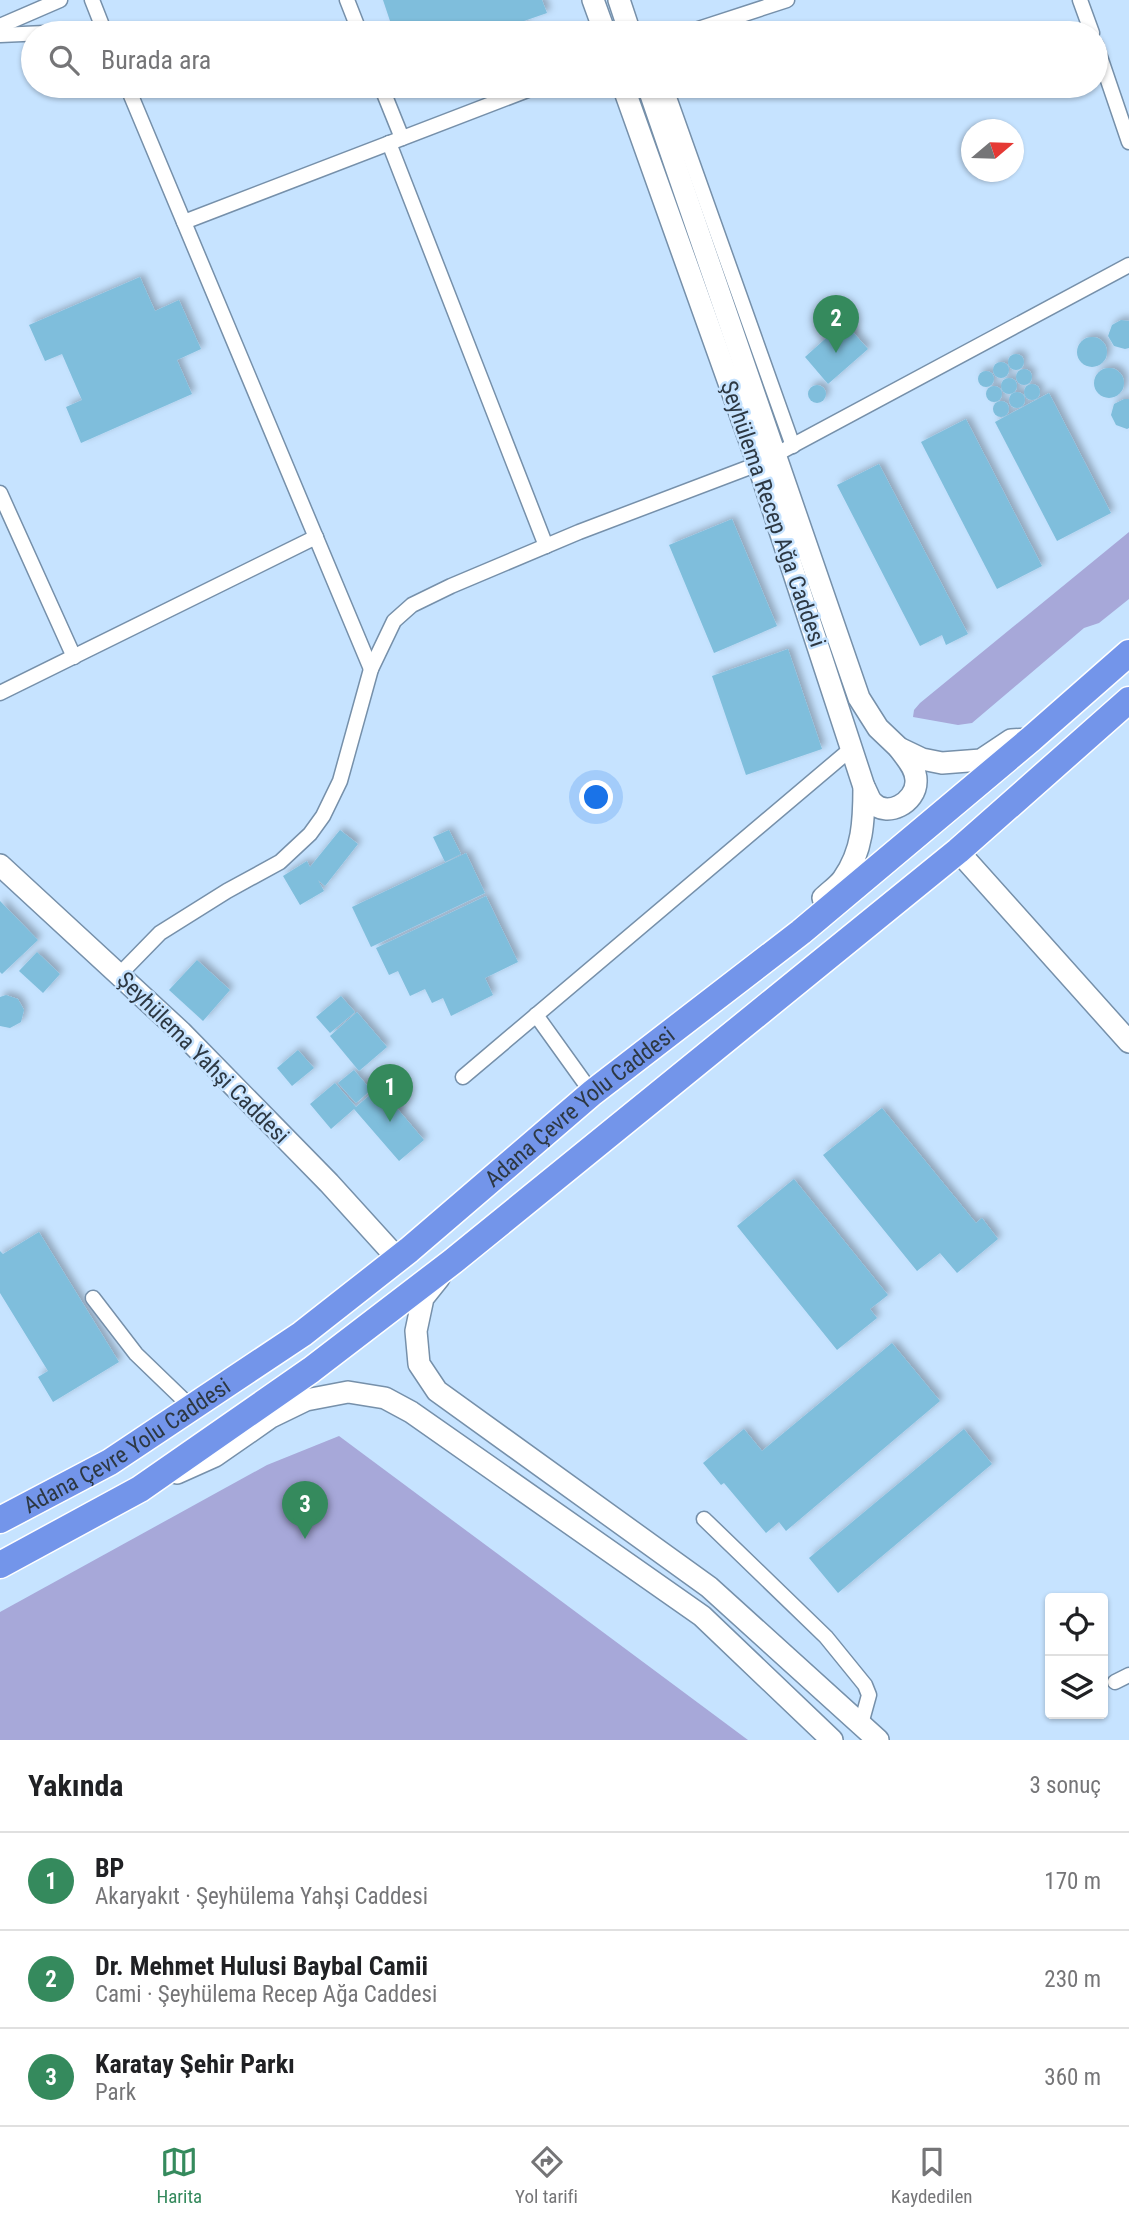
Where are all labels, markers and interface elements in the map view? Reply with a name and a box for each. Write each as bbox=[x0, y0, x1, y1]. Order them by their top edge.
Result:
search box bbox=[21, 21, 1108, 98]
icon: search bbox=[45, 41, 83, 79]
text: Burada ara bbox=[101, 45, 211, 75]
north arrow bbox=[961, 119, 1024, 182]
pin: 2 bbox=[813, 295, 859, 353]
street label: Şeyhülema Recep Ağa Caddesi bbox=[715, 378, 831, 650]
your location bbox=[579, 780, 613, 814]
street label: Şeyhülema Yahşi Caddesi bbox=[111, 966, 295, 1150]
street label: Adana Çevre Yolu Caddesi bbox=[479, 1021, 680, 1192]
pin: 1 bbox=[367, 1064, 413, 1122]
street label: Adana Çevre Yolu Caddesi bbox=[19, 1372, 235, 1519]
pin: 3 bbox=[282, 1481, 328, 1539]
map controls bbox=[1045, 1593, 1108, 1719]
button: locate bbox=[1045, 1593, 1108, 1656]
button: layers bbox=[1045, 1656, 1108, 1719]
text: Yakında bbox=[28, 1768, 123, 1803]
text: 3 sonuç bbox=[1029, 1772, 1101, 1799]
text: BP bbox=[95, 1853, 124, 1883]
text: 1 bbox=[45, 1868, 57, 1895]
text: 170 m bbox=[1044, 1868, 1101, 1895]
text: Akaryakıt · Şeyhülema Yahşi Caddesi bbox=[95, 1883, 428, 1910]
text: Dr. Mehmet Hulusi Baybal Camii bbox=[95, 1951, 428, 1981]
text: 2 bbox=[45, 1966, 57, 1993]
text: 230 m bbox=[1044, 1966, 1101, 1993]
text: Cami · Şeyhülema Recep Ağa Caddesi bbox=[95, 1981, 437, 2008]
text: Karatay Şehir Parkı bbox=[95, 2049, 295, 2079]
text: 3 bbox=[45, 2064, 57, 2091]
text: 360 m bbox=[1044, 2064, 1101, 2091]
text: Park bbox=[95, 2079, 136, 2106]
tab: Harita bbox=[156, 2143, 202, 2208]
tab: Yol tarifi bbox=[515, 2143, 578, 2208]
tab: Kaydedilen bbox=[891, 2143, 973, 2208]

